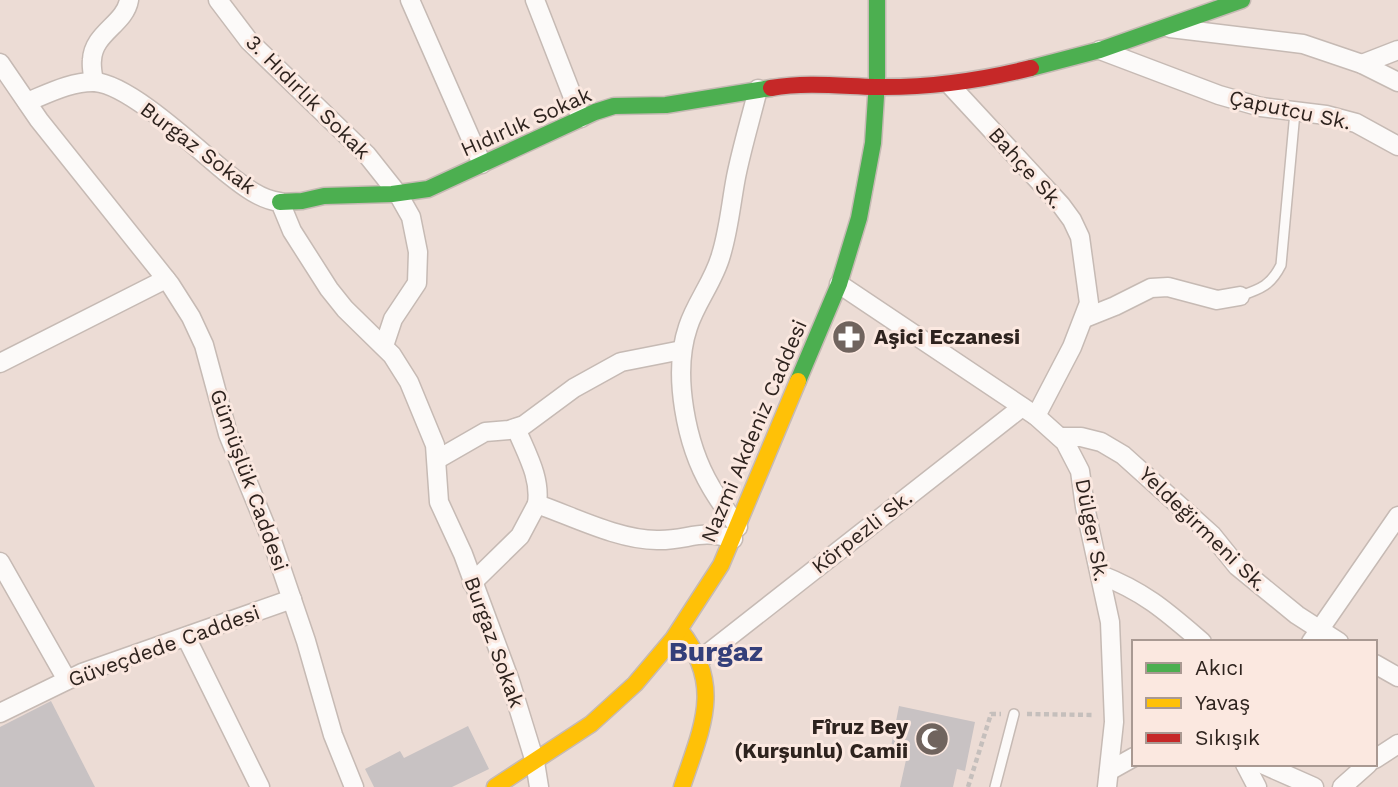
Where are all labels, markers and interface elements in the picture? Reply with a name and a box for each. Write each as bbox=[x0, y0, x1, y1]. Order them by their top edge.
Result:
street label: 3. Hıdırlık Sokak bbox=[241, 29, 376, 164]
street label: Hıdırlık Sokak bbox=[457, 82, 595, 162]
street label: Çaputcu Sk. bbox=[1227, 84, 1353, 135]
street label: Burgaz Sokak bbox=[136, 96, 261, 199]
street label: Bahçe Sk. bbox=[983, 122, 1069, 213]
street label: Nazmi Akdeniz Caddesi bbox=[695, 316, 812, 546]
pharmacy icon: Aşici Eczanesi bbox=[830, 318, 868, 356]
place label: Aşici Eczanesi bbox=[874, 324, 1020, 349]
street label: Gümüşlük Caddesi bbox=[205, 386, 294, 574]
street label: Yeldeğirmeni Sk. bbox=[1134, 461, 1273, 596]
street label: Dülger Sk. bbox=[1070, 476, 1115, 583]
street label: Körpezli Sk. bbox=[806, 485, 917, 579]
street label: Burgaz Sokak bbox=[459, 573, 530, 711]
street label: Güveçdede Caddesi bbox=[65, 599, 263, 692]
district label: Burgaz bbox=[669, 635, 763, 668]
legend bbox=[1132, 640, 1377, 766]
text: Akıcı bbox=[1195, 655, 1244, 680]
text: Yavaş bbox=[1195, 690, 1250, 715]
place label: Fîruz Bey (Kurşunlu) Camii bbox=[734, 714, 908, 763]
mosque icon: Fîruz Bey (Kurşunlu) Camii bbox=[913, 720, 951, 758]
text: Sıkışık bbox=[1195, 725, 1260, 750]

